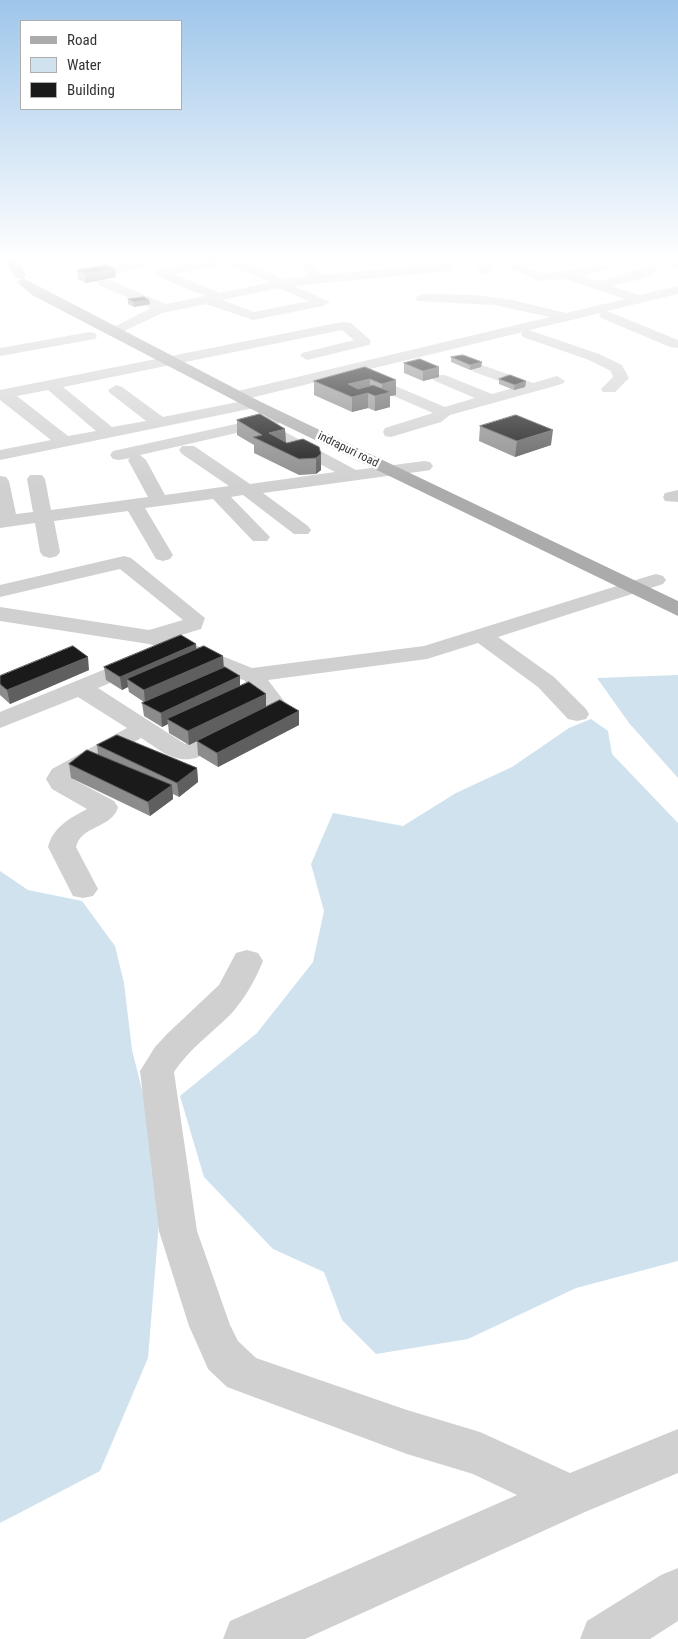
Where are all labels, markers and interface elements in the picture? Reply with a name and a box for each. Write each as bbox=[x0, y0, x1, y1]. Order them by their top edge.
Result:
legend bbox=[20, 20, 182, 110]
text: Road bbox=[67, 31, 97, 49]
text: Water bbox=[67, 56, 101, 74]
text: Building bbox=[67, 81, 115, 99]
street label: indrapuri road bbox=[315, 429, 381, 471]

